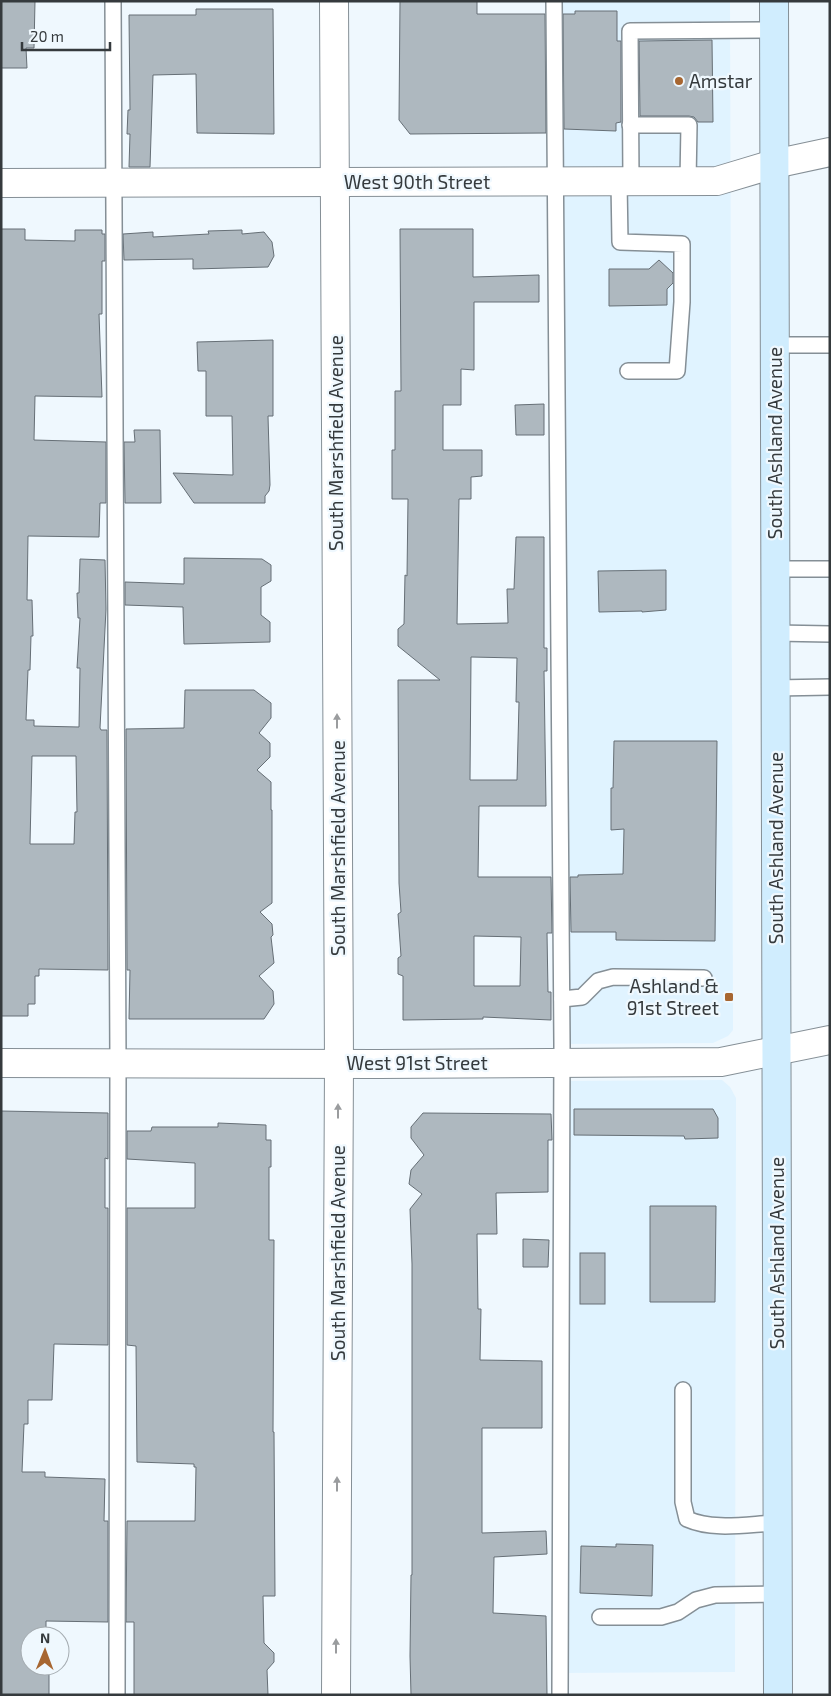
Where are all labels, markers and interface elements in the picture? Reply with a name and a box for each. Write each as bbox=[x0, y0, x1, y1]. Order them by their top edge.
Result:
scale bar bbox=[22, 20, 110, 52]
text: 20 m bbox=[30, 27, 64, 45]
place label: Amstar bbox=[689, 69, 753, 92]
marker: Amstar bbox=[673, 75, 685, 87]
street label: West 90th Street bbox=[344, 170, 490, 193]
street label: South Marshfield Avenue bbox=[324, 335, 347, 551]
street label: South Ashland Avenue bbox=[763, 347, 786, 539]
one-way arrow bbox=[333, 713, 341, 729]
street label: South Marshfield Avenue bbox=[326, 740, 349, 956]
street label: South Ashland Avenue bbox=[764, 752, 787, 944]
place label: Ashland & 91st Street bbox=[627, 974, 719, 1019]
marker: Ashland & 91st Street bbox=[723, 991, 735, 1003]
street label: West 91st Street bbox=[346, 1051, 488, 1074]
one-way arrow bbox=[335, 1103, 343, 1119]
street label: South Marshfield Avenue bbox=[326, 1145, 349, 1361]
street label: South Ashland Avenue bbox=[765, 1157, 788, 1349]
one-way arrow bbox=[333, 1475, 341, 1491]
north arrow bbox=[20, 1626, 70, 1676]
text: N bbox=[40, 1629, 50, 1646]
one-way arrow bbox=[332, 1638, 340, 1654]

